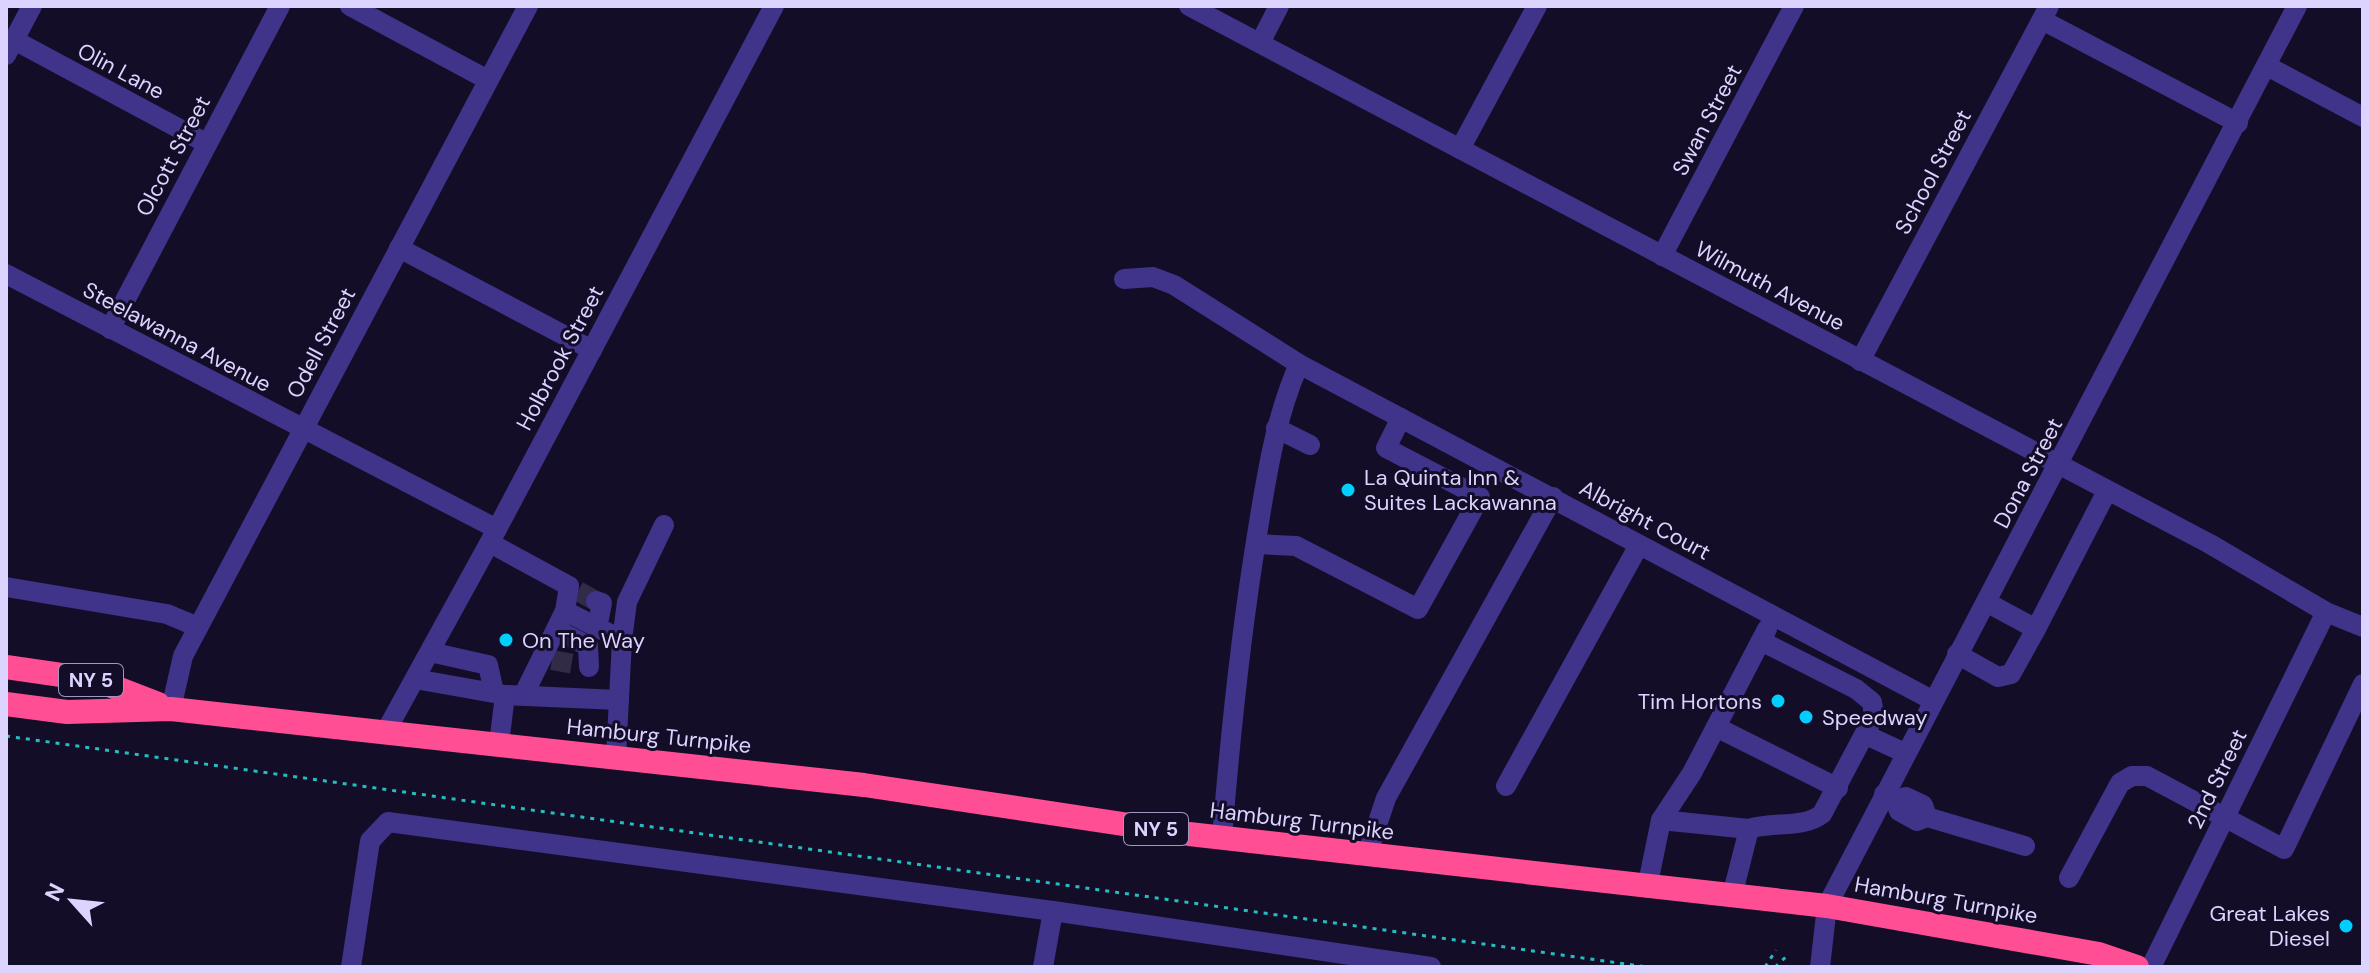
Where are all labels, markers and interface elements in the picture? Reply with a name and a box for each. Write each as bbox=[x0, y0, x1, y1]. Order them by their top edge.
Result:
street label: Olin Lane bbox=[73, 36, 169, 106]
street label: Swan Street bbox=[1666, 59, 1748, 181]
street label: Olcott Street bbox=[129, 91, 217, 221]
street label: School Street bbox=[1888, 105, 1978, 239]
street label: Wilmuth Avenue bbox=[1690, 234, 1850, 338]
street label: Steelawanna Avenue bbox=[78, 275, 276, 399]
street label: Holbrook Street bbox=[510, 281, 610, 435]
street label: Odell Street bbox=[280, 283, 362, 403]
street label: Dona Street bbox=[1987, 413, 2069, 533]
place label: La Quinta Inn & Suites Lackawanna bbox=[1364, 463, 1557, 517]
street label: Albright Court bbox=[1574, 473, 1716, 567]
marker: La Quinta Inn & Suites Lackawanna bbox=[1339, 481, 1357, 499]
place label: On The Way bbox=[522, 626, 645, 655]
marker: On The Way bbox=[497, 631, 515, 649]
road number: NY 5 bbox=[59, 664, 123, 696]
place label: Tim Hortons bbox=[1638, 687, 1762, 716]
marker: Tim Hortons bbox=[1769, 692, 1787, 710]
place label: Speedway bbox=[1822, 703, 1928, 732]
marker: Speedway bbox=[1797, 708, 1815, 726]
street label: Hamburg Turnpike bbox=[565, 712, 753, 760]
street label: 2nd Street bbox=[2180, 724, 2254, 834]
street label: Hamburg Turnpike bbox=[1208, 795, 1396, 847]
road number: NY 5 bbox=[1124, 813, 1188, 845]
north arrow bbox=[32, 861, 112, 941]
street label: Hamburg Turnpike bbox=[1852, 870, 2040, 930]
text: N bbox=[38, 878, 71, 906]
place label: Great Lakes Diesel bbox=[2210, 899, 2330, 953]
marker: Great Lakes Diesel bbox=[2337, 917, 2355, 935]

